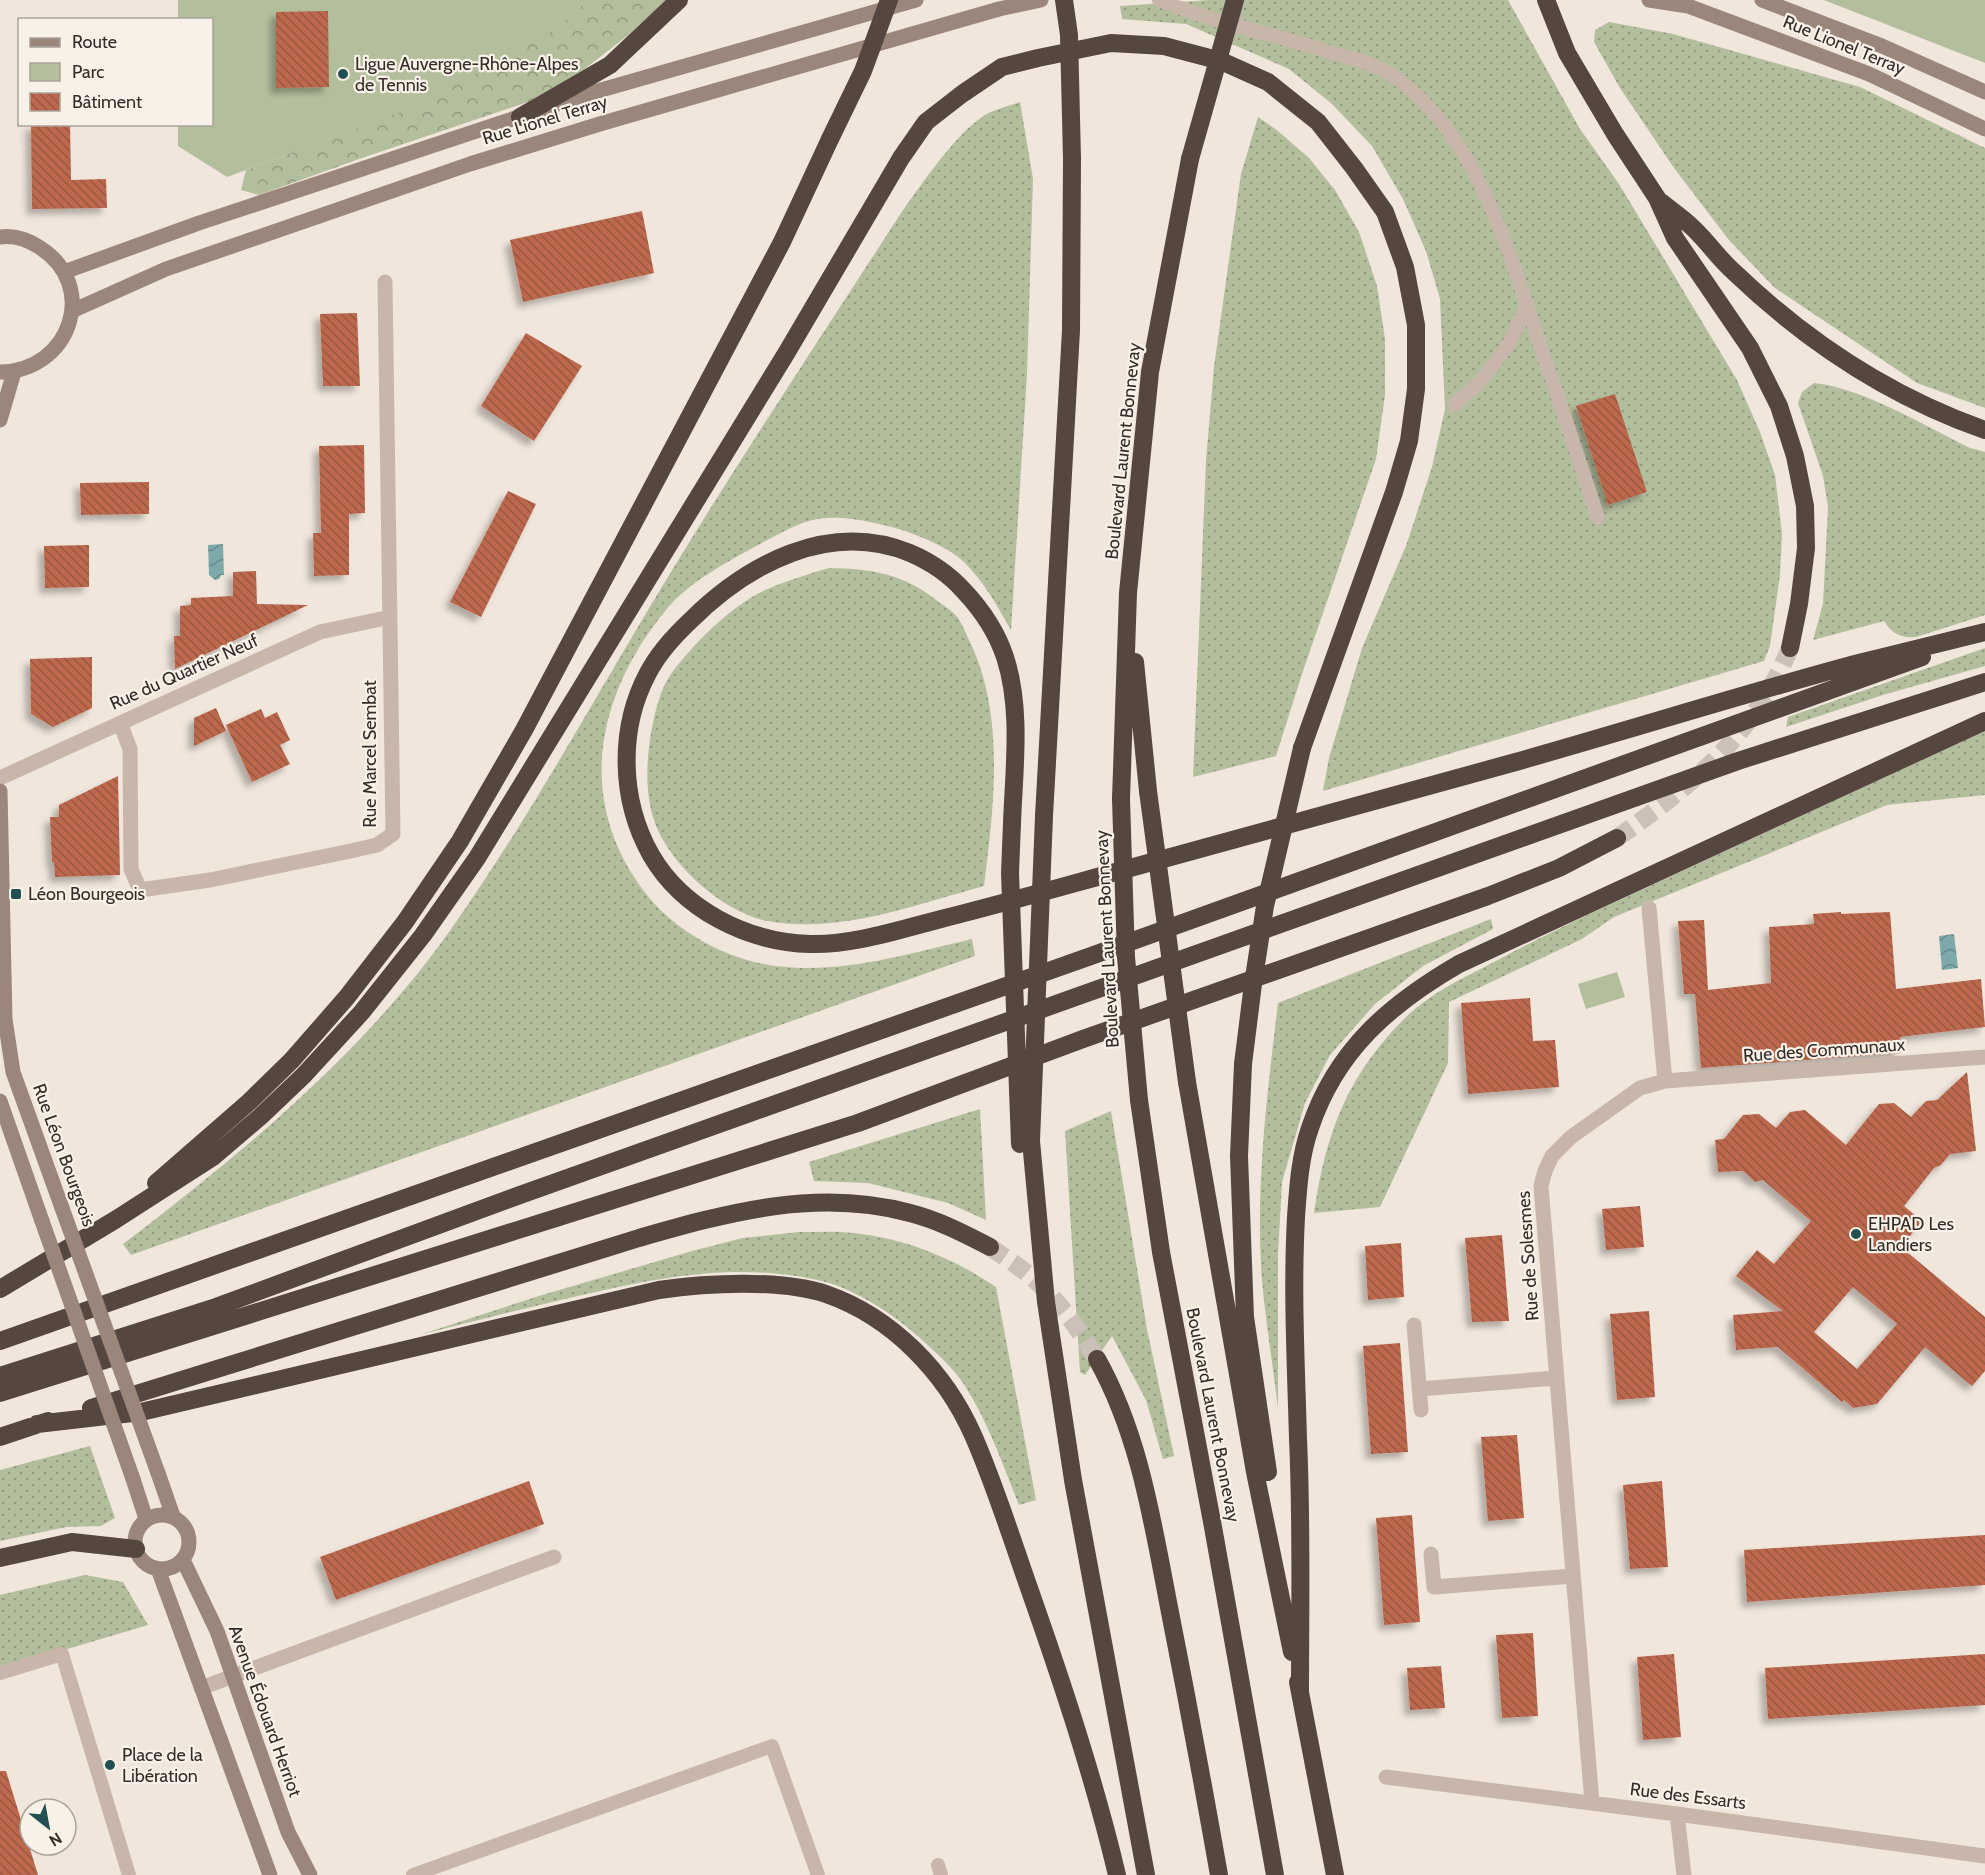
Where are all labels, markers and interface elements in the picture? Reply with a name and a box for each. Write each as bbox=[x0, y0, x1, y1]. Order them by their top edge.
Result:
street label: Rue Lionel Terray bbox=[1780, 11, 1908, 79]
legend bbox=[18, 18, 213, 126]
text: Route bbox=[72, 31, 117, 53]
place label: Ligue Auvergne-Rhône-Alpes de Tennis bbox=[355, 53, 578, 96]
text: Parc bbox=[72, 61, 104, 83]
marker: Ligue Auvergne-Rhône-Alpes de Tennis bbox=[336, 67, 350, 81]
text: Bâtiment bbox=[72, 91, 142, 113]
street label: Rue Lionel Terray bbox=[480, 91, 610, 149]
street label: Boulevard Laurent Bonnevay bbox=[1101, 341, 1145, 561]
street label: Rue du Quartier Neuf bbox=[106, 629, 262, 715]
street label: Rue Marcel Sembat bbox=[359, 680, 381, 828]
street label: Boulevard Laurent Bonnevay bbox=[1090, 830, 1124, 1048]
place label: Léon Bourgeois bbox=[28, 883, 145, 905]
marker: Léon Bourgeois bbox=[9, 887, 23, 901]
street label: Rue des Communaux bbox=[1742, 1033, 1906, 1067]
street label: Rue Léon Bourgeois bbox=[28, 1081, 100, 1229]
street label: Rue de Solesmes bbox=[1512, 1190, 1544, 1322]
place label: EHPAD Les Landiers bbox=[1868, 1213, 1954, 1256]
marker: EHPAD Les Landiers bbox=[1849, 1227, 1863, 1241]
street label: Boulevard Laurent Bonnevay bbox=[1181, 1306, 1245, 1524]
street label: Avenue Édouard Herriot bbox=[224, 1622, 306, 1800]
place label: Place de la Libération bbox=[122, 1744, 203, 1787]
marker: Place de la Libération bbox=[103, 1758, 117, 1772]
street label: Rue des Essarts bbox=[1629, 1778, 1747, 1814]
north arrow bbox=[18, 1797, 78, 1857]
text: N bbox=[46, 1828, 65, 1850]

